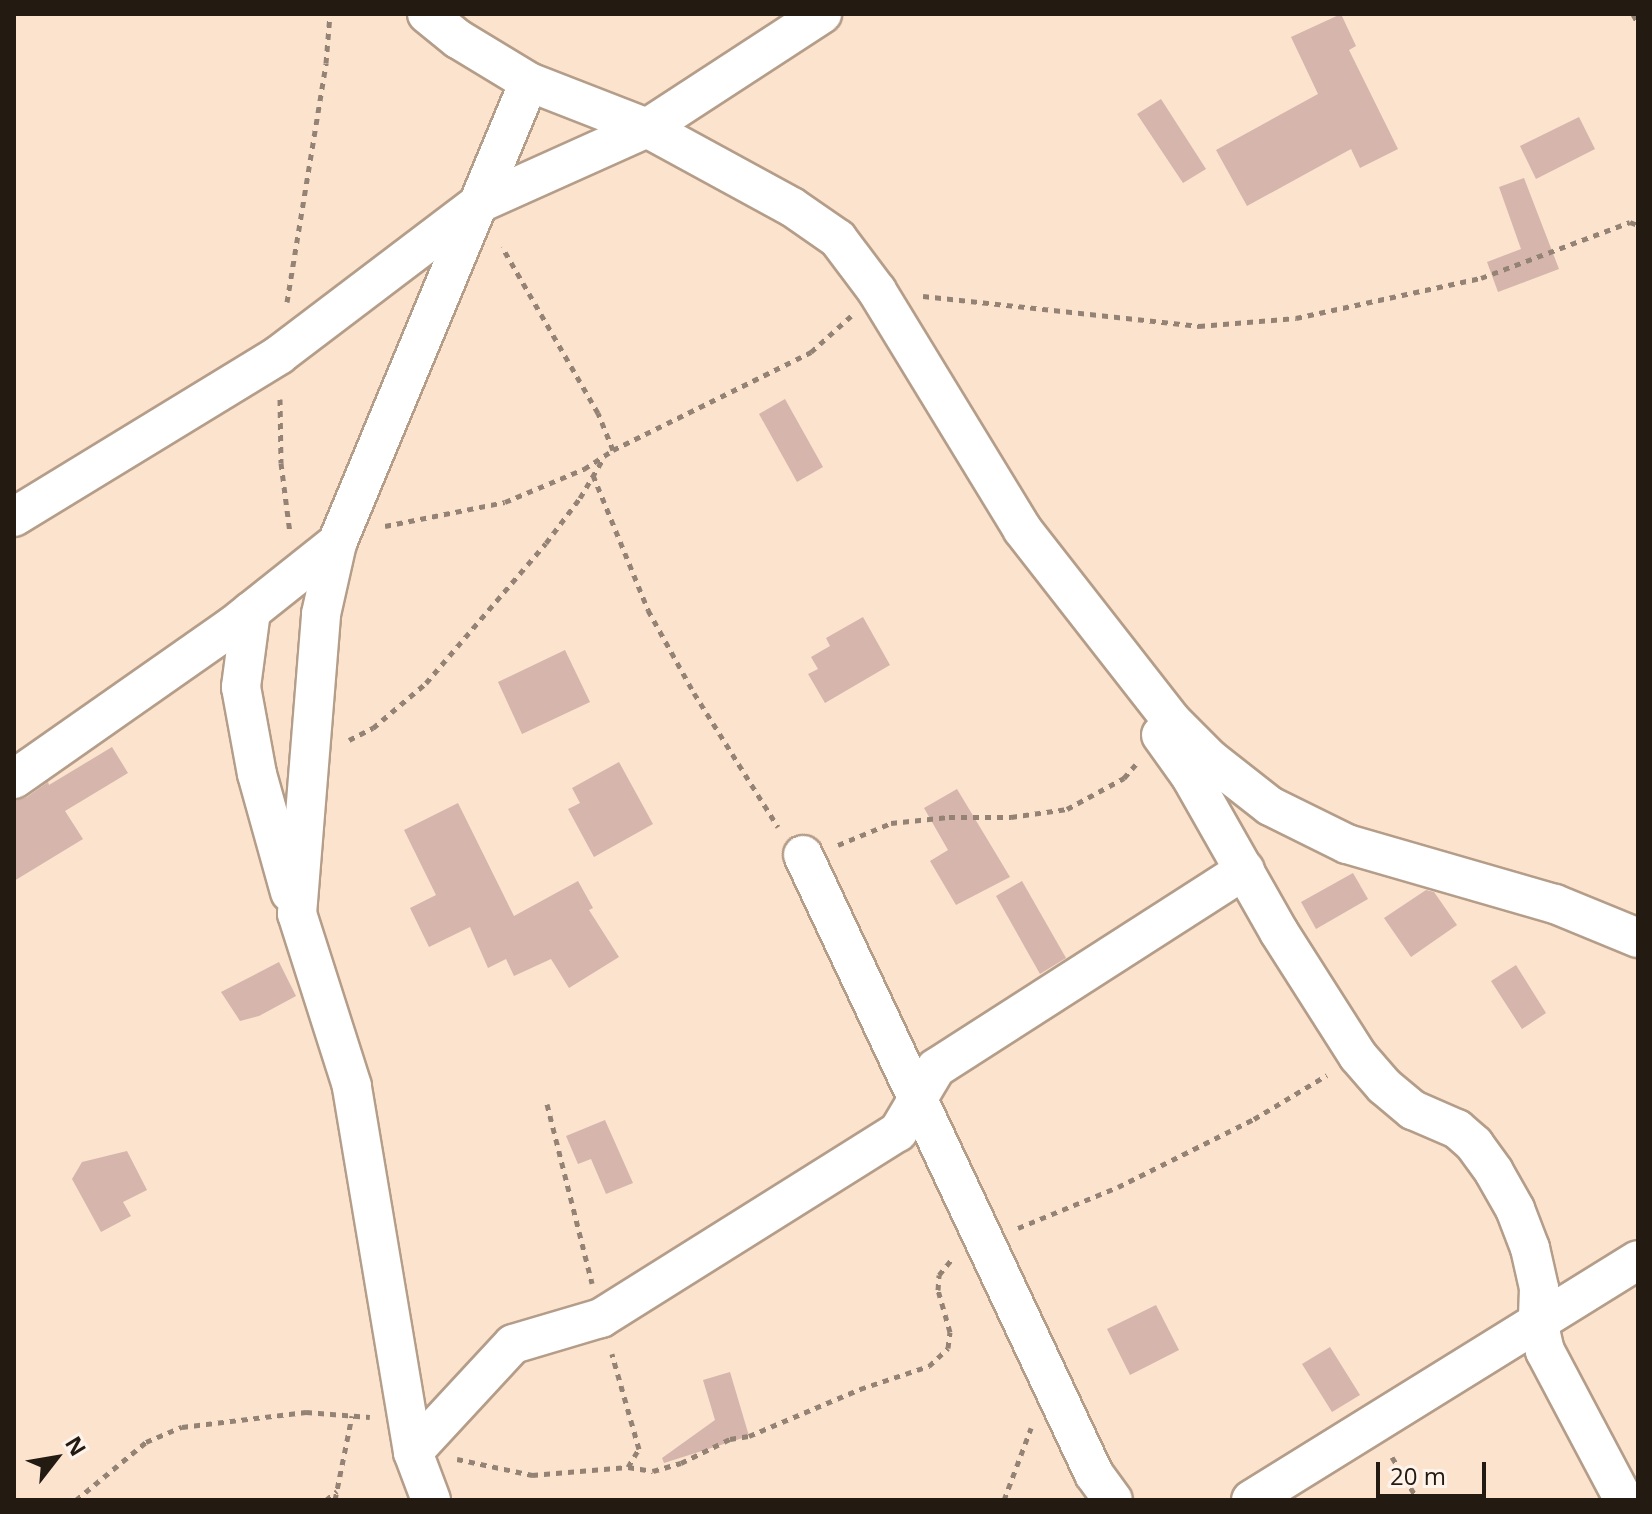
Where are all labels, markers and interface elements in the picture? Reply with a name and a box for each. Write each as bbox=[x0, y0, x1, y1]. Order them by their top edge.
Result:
north arrow bbox=[16, 1418, 96, 1498]
text: N bbox=[59, 1430, 94, 1461]
scale bar bbox=[1380, 1446, 1490, 1496]
text: 20 m bbox=[1390, 1459, 1446, 1492]

